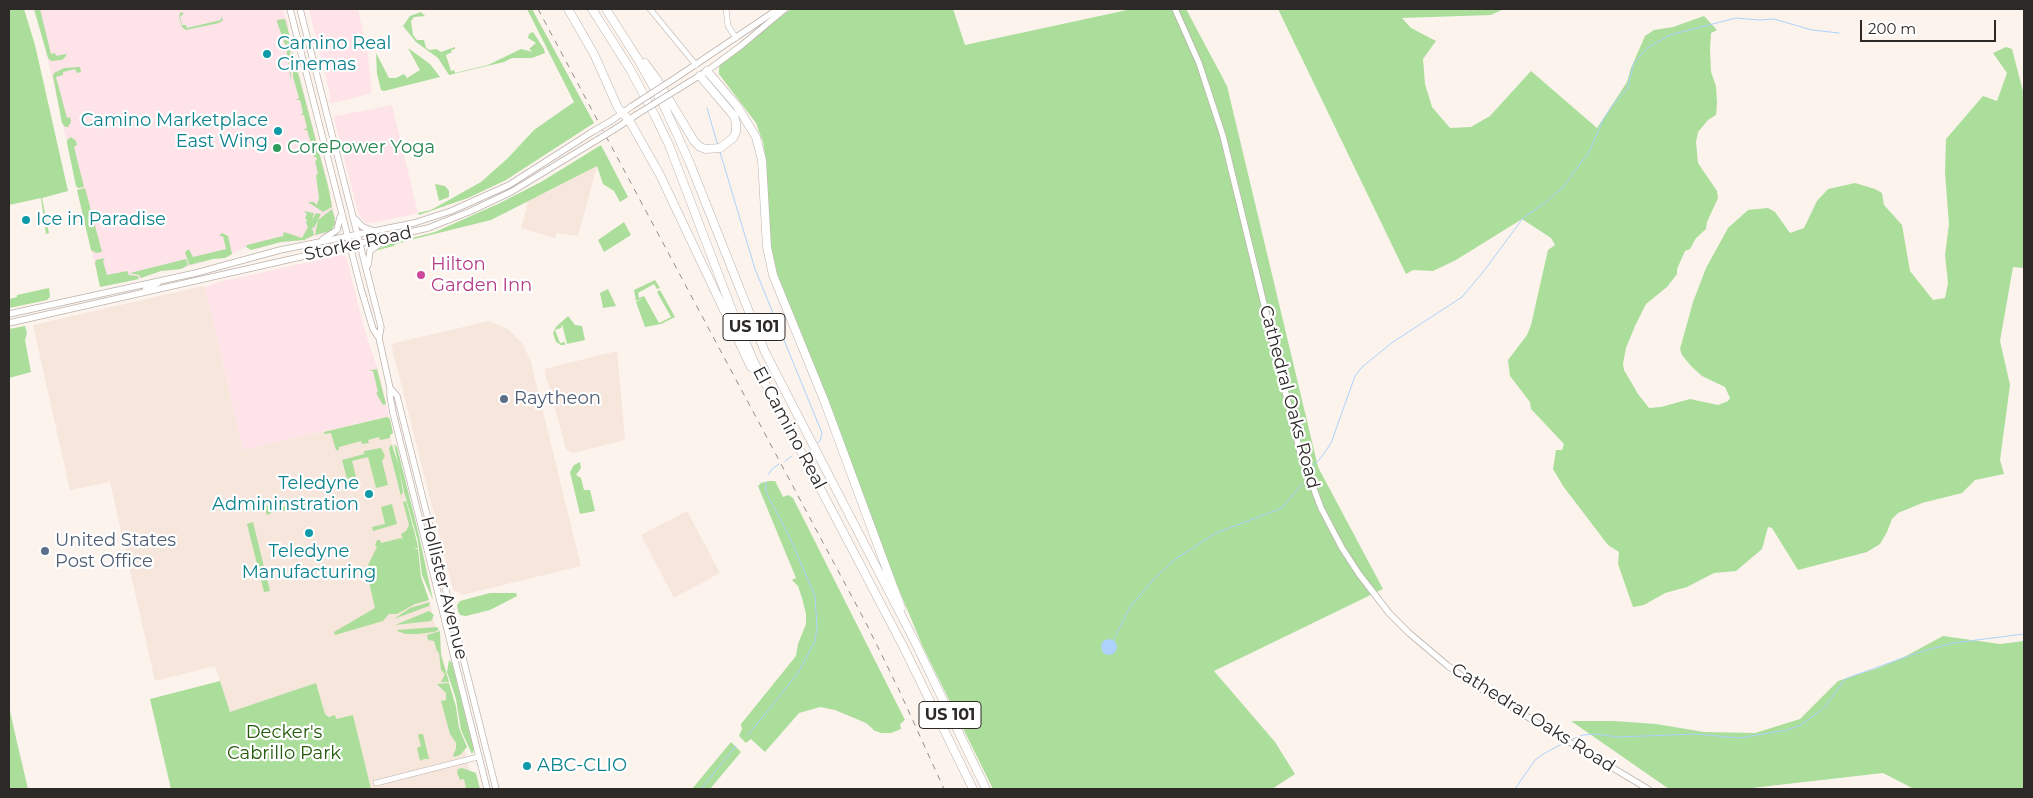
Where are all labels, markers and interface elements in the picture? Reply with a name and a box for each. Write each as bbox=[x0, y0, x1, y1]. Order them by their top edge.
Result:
scale bar bbox=[1863, 10, 1999, 42]
text: 200 m bbox=[1868, 19, 1916, 38]
place label: Camino Real Cinemas bbox=[277, 33, 391, 76]
marker: Camino Real Cinemas bbox=[261, 48, 273, 60]
place label: Camino Marketplace East Wing bbox=[81, 110, 268, 152]
marker: Camino Marketplace East Wing bbox=[272, 125, 284, 137]
place label: CorePower Yoga bbox=[287, 137, 435, 159]
marker: CorePower Yoga bbox=[271, 142, 283, 154]
place label: Ice in Paradise bbox=[36, 209, 166, 231]
marker: Ice in Paradise bbox=[20, 214, 32, 226]
street label: Storke Road bbox=[302, 222, 414, 266]
place label: Hilton Garden Inn bbox=[431, 254, 532, 296]
marker: Hilton Garden Inn bbox=[415, 269, 427, 281]
street label: Cathedral Oaks Road bbox=[1254, 303, 1324, 491]
road number: US 101 bbox=[723, 314, 785, 341]
street label: El Camino Real bbox=[748, 363, 830, 493]
place label: Raytheon bbox=[514, 388, 601, 410]
marker: Raytheon bbox=[498, 393, 510, 405]
place label: Teledyne Admininstration bbox=[212, 473, 359, 516]
marker: Teledyne Admininstration bbox=[363, 488, 375, 500]
street label: Hollister Avenue bbox=[416, 514, 472, 662]
marker: Teledyne Manufacturing bbox=[303, 527, 315, 539]
place label: United States Post Office bbox=[55, 530, 176, 572]
place label: Teledyne Manufacturing bbox=[242, 541, 376, 584]
marker: United States Post Office bbox=[39, 545, 51, 557]
street label: Cathedral Oaks Road bbox=[1447, 659, 1619, 777]
road number: US 101 bbox=[919, 702, 981, 728]
park label: Decker's Cabrillo Park bbox=[227, 722, 341, 764]
place label: ABC-CLIO bbox=[537, 755, 627, 777]
marker: ABC-CLIO bbox=[521, 760, 533, 772]

